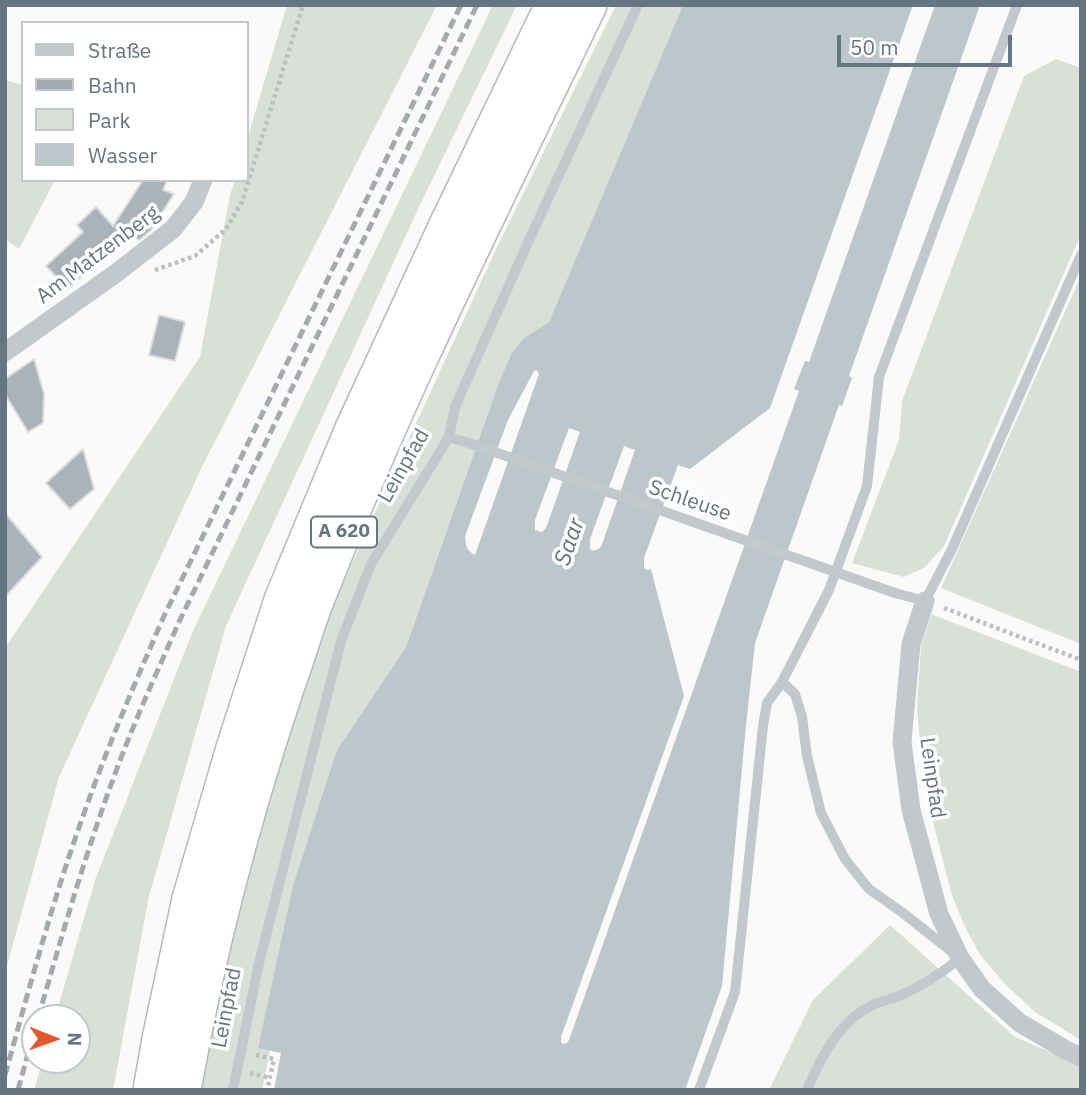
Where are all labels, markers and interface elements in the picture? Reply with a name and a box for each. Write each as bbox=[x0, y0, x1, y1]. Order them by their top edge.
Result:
legend bbox=[21, 21, 248, 182]
scale bar bbox=[841, 21, 1016, 65]
text: 50 m bbox=[850, 33, 899, 61]
text: Straße bbox=[88, 36, 151, 64]
text: Bahn bbox=[88, 71, 137, 99]
text: Park bbox=[88, 106, 131, 134]
text: Wasser bbox=[88, 141, 157, 169]
street label: Am Matzenberg bbox=[32, 201, 164, 309]
street label: Leinpfad bbox=[373, 425, 435, 507]
street label: Schleuse bbox=[645, 475, 735, 527]
water label: Saar bbox=[549, 515, 591, 569]
road number: A 620 bbox=[311, 516, 377, 548]
street label: Leinpfad bbox=[914, 736, 950, 820]
street label: Leinpfad bbox=[207, 966, 247, 1050]
north arrow bbox=[21, 1004, 91, 1074]
text: N bbox=[63, 1032, 87, 1046]

